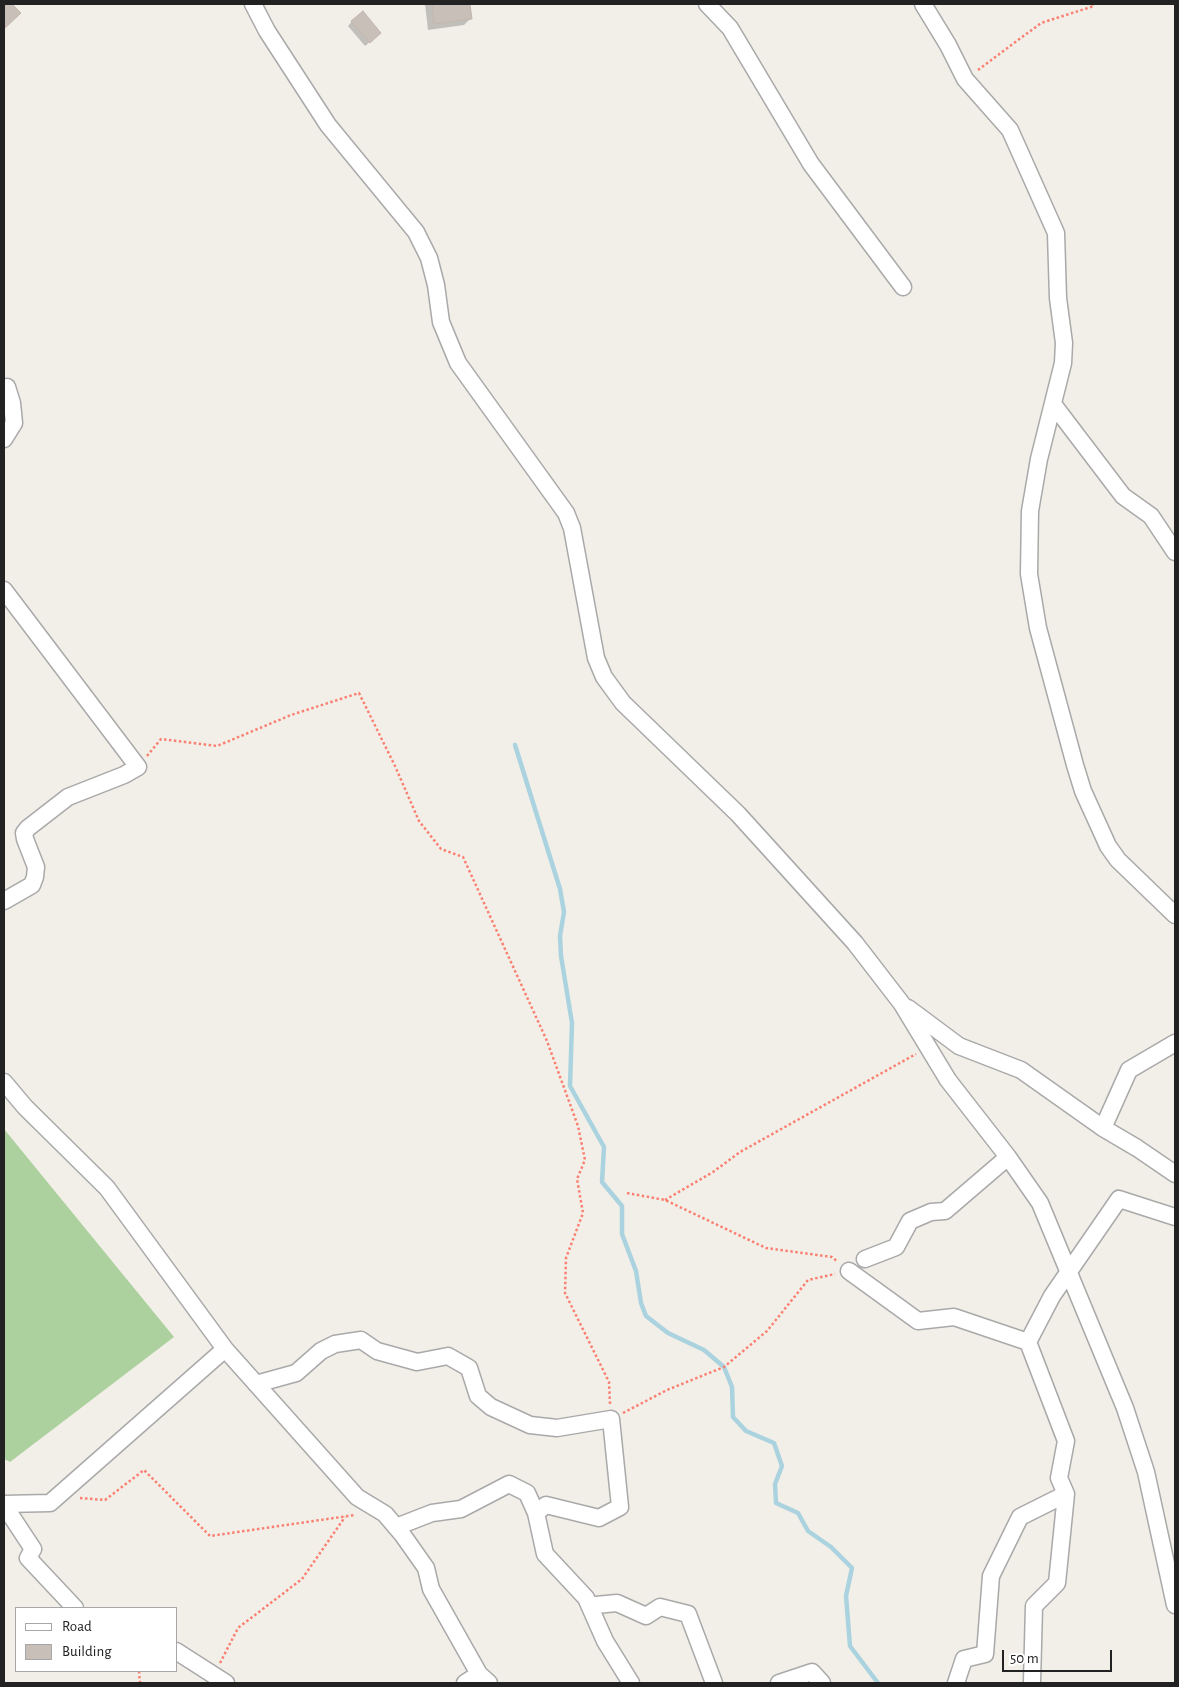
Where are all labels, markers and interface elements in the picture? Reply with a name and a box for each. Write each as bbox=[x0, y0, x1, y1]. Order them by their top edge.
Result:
legend bbox=[15, 1607, 178, 1672]
text: Road bbox=[62, 1619, 92, 1634]
scale bar bbox=[1004, 1640, 1114, 1672]
text: Building bbox=[62, 1644, 112, 1659]
text: 50 m bbox=[1010, 1651, 1039, 1666]

